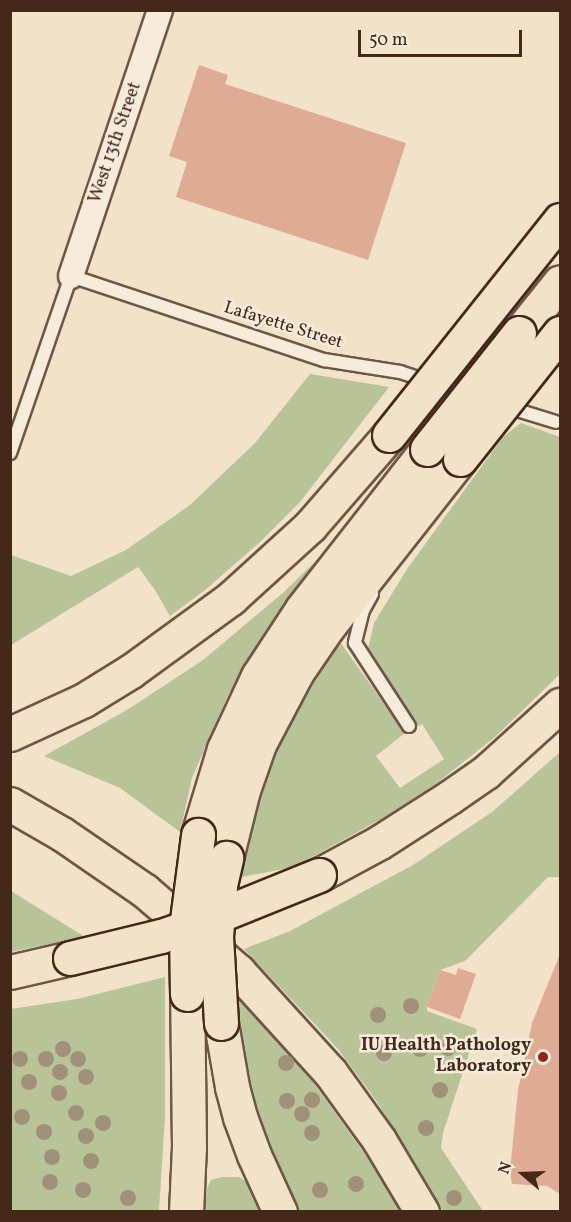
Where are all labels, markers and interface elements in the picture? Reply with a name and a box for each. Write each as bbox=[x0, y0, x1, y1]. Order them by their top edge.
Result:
scale bar bbox=[361, 18, 524, 56]
text: 50 m bbox=[369, 28, 408, 53]
street label: West 13th Street bbox=[85, 80, 147, 206]
street label: Lafayette Street bbox=[221, 298, 345, 354]
place label: IU Health Pathology Laboratory bbox=[361, 1036, 531, 1078]
marker: IU Health Pathology Laboratory bbox=[536, 1050, 550, 1064]
north arrow bbox=[493, 1144, 553, 1204]
text: N bbox=[494, 1159, 518, 1177]

